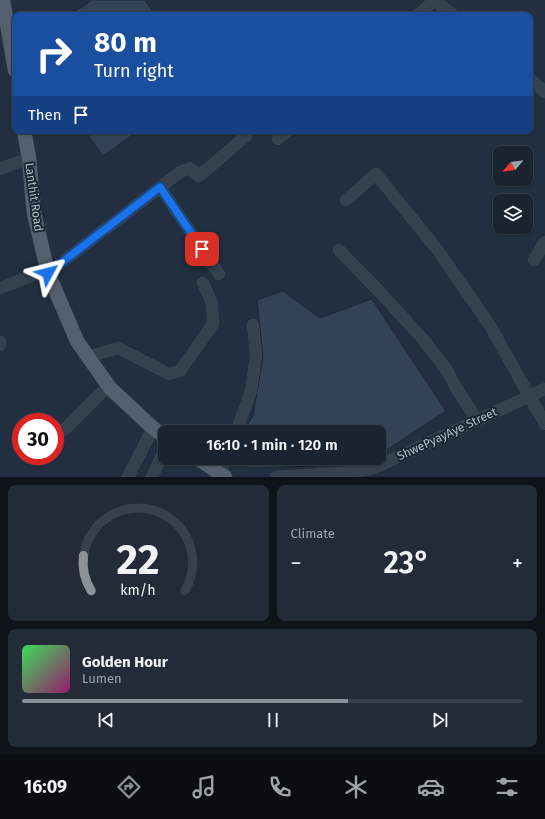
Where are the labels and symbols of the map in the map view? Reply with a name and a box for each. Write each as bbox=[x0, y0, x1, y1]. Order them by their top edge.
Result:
north arrow bbox=[493, 146, 533, 186]
street label: Lanthit Road bbox=[22, 162, 46, 232]
pin bbox=[185, 232, 219, 266]
position arrow bbox=[27, 252, 69, 294]
street label: ShwePyayAye Street bbox=[395, 404, 500, 463]
speed limit sign: 30 bbox=[12, 413, 64, 465]

